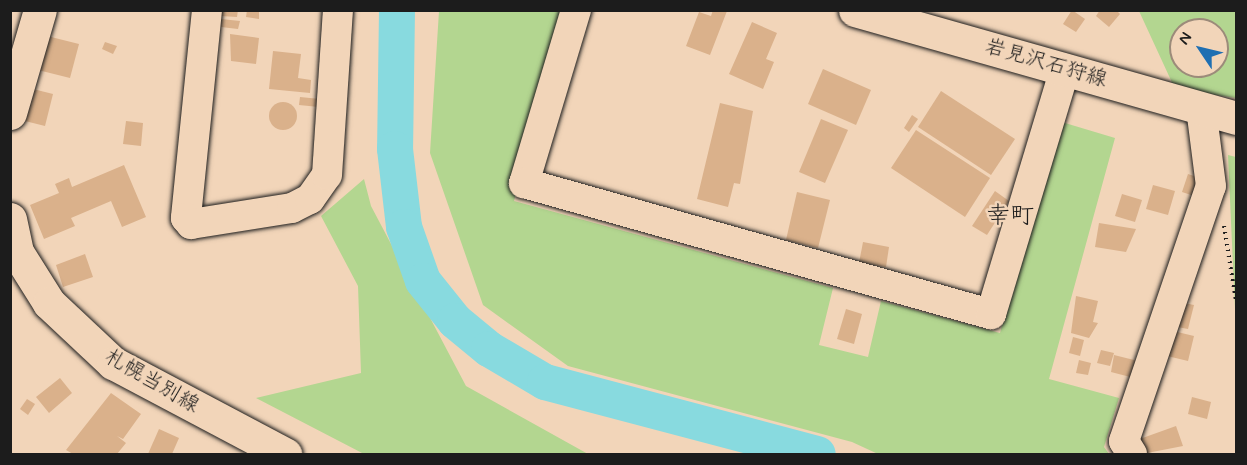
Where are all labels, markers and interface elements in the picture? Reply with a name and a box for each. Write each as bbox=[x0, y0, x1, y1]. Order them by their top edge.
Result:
north arrow bbox=[1169, 18, 1229, 78]
text: N bbox=[1174, 28, 1197, 49]
street label: 岩見沢石狩線 bbox=[982, 34, 1110, 92]
district label: 幸町 bbox=[986, 203, 1034, 231]
street label: 札幌当別線 bbox=[100, 344, 204, 418]

